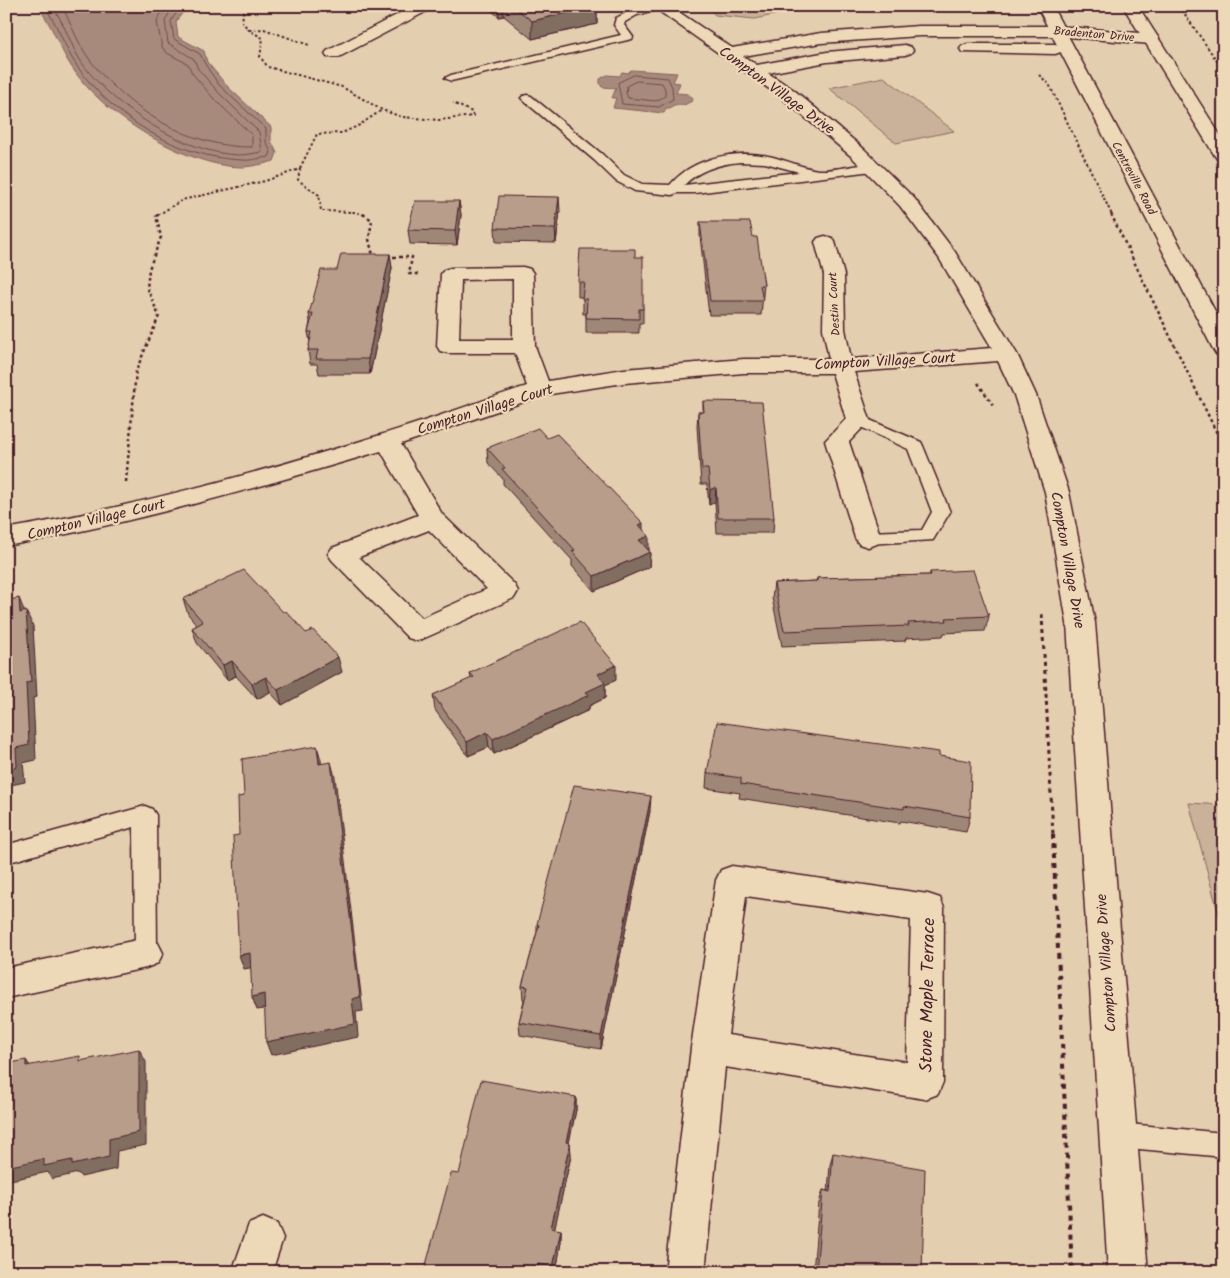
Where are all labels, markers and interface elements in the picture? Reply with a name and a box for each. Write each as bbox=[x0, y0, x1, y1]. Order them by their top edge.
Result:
street label: Bradenton Drive bbox=[1053, 21, 1136, 48]
street label: Compton Village Drive bbox=[713, 40, 840, 141]
street label: Centreville Road bbox=[1106, 138, 1161, 219]
street label: Destin Court bbox=[823, 271, 846, 336]
street label: Compton Village Court bbox=[814, 346, 956, 378]
street label: Compton Village Court bbox=[414, 378, 556, 442]
street label: Compton Village Drive bbox=[1043, 490, 1091, 631]
street label: Compton Village Court bbox=[25, 492, 168, 548]
street label: Compton Village Drive bbox=[1090, 893, 1124, 1033]
street label: Stone Maple Terrace bbox=[913, 917, 944, 1073]

